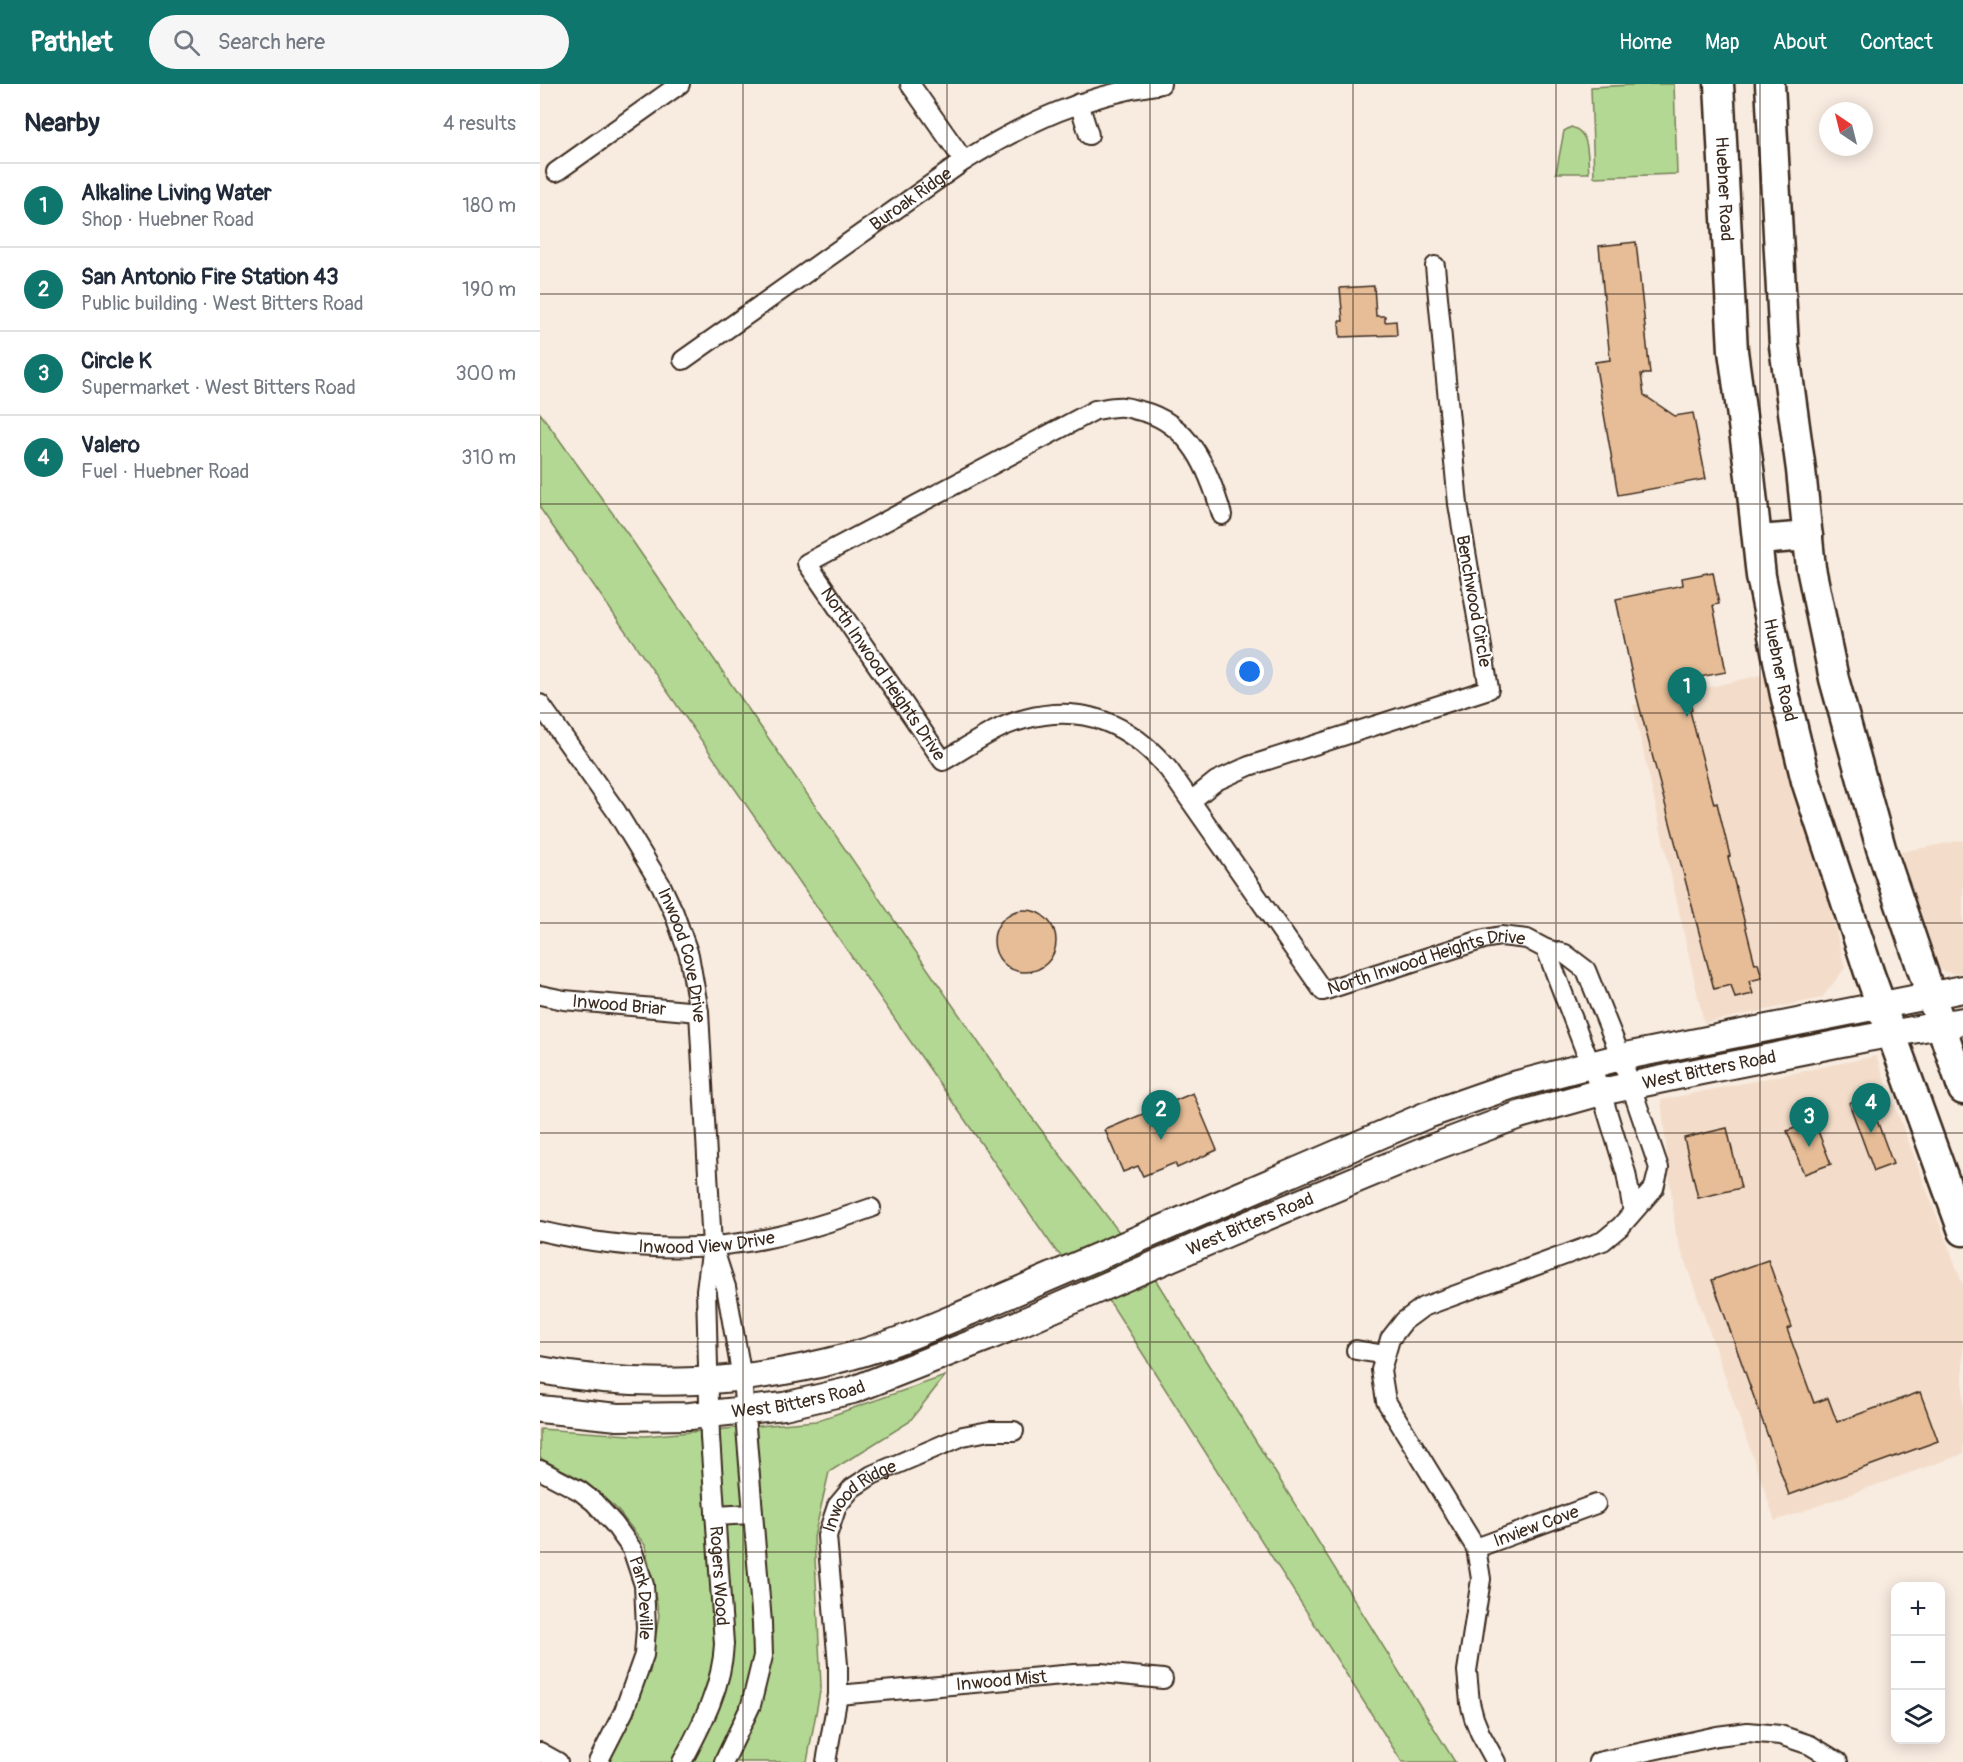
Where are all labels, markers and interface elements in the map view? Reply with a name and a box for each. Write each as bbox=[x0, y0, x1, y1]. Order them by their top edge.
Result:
search box bbox=[149, 15, 569, 69]
text: Pathlet bbox=[30, 25, 113, 60]
icon: search bbox=[170, 26, 203, 59]
text: Search here bbox=[218, 28, 325, 56]
text: Home bbox=[1619, 29, 1672, 56]
text: Map bbox=[1705, 29, 1740, 56]
text: About bbox=[1773, 29, 1827, 56]
text: Contact bbox=[1860, 29, 1933, 56]
north arrow bbox=[1819, 102, 1873, 156]
text: Nearby bbox=[24, 107, 100, 139]
text: 4 results bbox=[443, 111, 516, 136]
street label: Huebner Road bbox=[1710, 136, 1738, 242]
street label: Buroak Ridge bbox=[866, 162, 957, 236]
text: Alkaline Living Water bbox=[81, 179, 272, 207]
text: 1 bbox=[40, 193, 47, 218]
text: 180 m bbox=[462, 193, 516, 218]
text: Shop · Huebner Road bbox=[81, 207, 254, 232]
text: San Antonio Fire Station 43 bbox=[81, 263, 339, 291]
text: 2 bbox=[38, 277, 49, 302]
text: 190 m bbox=[462, 277, 516, 302]
text: Public building · West Bitters Road bbox=[81, 291, 364, 316]
text: Circle K bbox=[81, 347, 152, 375]
text: 3 bbox=[38, 361, 49, 386]
text: 300 m bbox=[455, 361, 516, 386]
text: Supermarket · West Bitters Road bbox=[81, 375, 356, 400]
text: Valero bbox=[81, 431, 140, 459]
text: 4 bbox=[38, 445, 49, 470]
text: 310 m bbox=[461, 445, 516, 470]
text: Fuel · Huebner Road bbox=[81, 459, 249, 484]
street label: Benchwood Circle bbox=[1451, 533, 1496, 669]
street label: North Inwood Heights Drive bbox=[815, 583, 951, 766]
street label: Huebner Road bbox=[1758, 616, 1802, 724]
your location bbox=[1235, 657, 1264, 686]
pin: 1 bbox=[1668, 668, 1706, 717]
street label: Inwood Cove Drive bbox=[652, 884, 711, 1023]
street label: North Inwood Heights Drive bbox=[1325, 925, 1527, 1001]
street label: Inwood Briar bbox=[571, 990, 668, 1021]
street label: West Bitters Road bbox=[1640, 1045, 1778, 1095]
pin: 4 bbox=[1852, 1084, 1890, 1133]
pin: 2 bbox=[1142, 1090, 1180, 1140]
pin: 3 bbox=[1790, 1098, 1828, 1147]
street label: West Bitters Road bbox=[1183, 1187, 1317, 1262]
street label: Inwood View Drive bbox=[638, 1226, 777, 1259]
street label: West Bitters Road bbox=[730, 1375, 869, 1424]
street label: Inwood Ridge bbox=[818, 1455, 900, 1535]
street label: Inview Cove bbox=[1490, 1500, 1582, 1553]
street label: Rogers Wood bbox=[704, 1525, 734, 1626]
street label: Park Deville bbox=[623, 1553, 657, 1641]
map controls bbox=[1891, 1582, 1945, 1744]
button: + bbox=[1891, 1582, 1945, 1636]
button: − bbox=[1891, 1636, 1945, 1690]
street label: Inwood Mist bbox=[955, 1665, 1048, 1696]
button: layers bbox=[1891, 1690, 1945, 1744]

